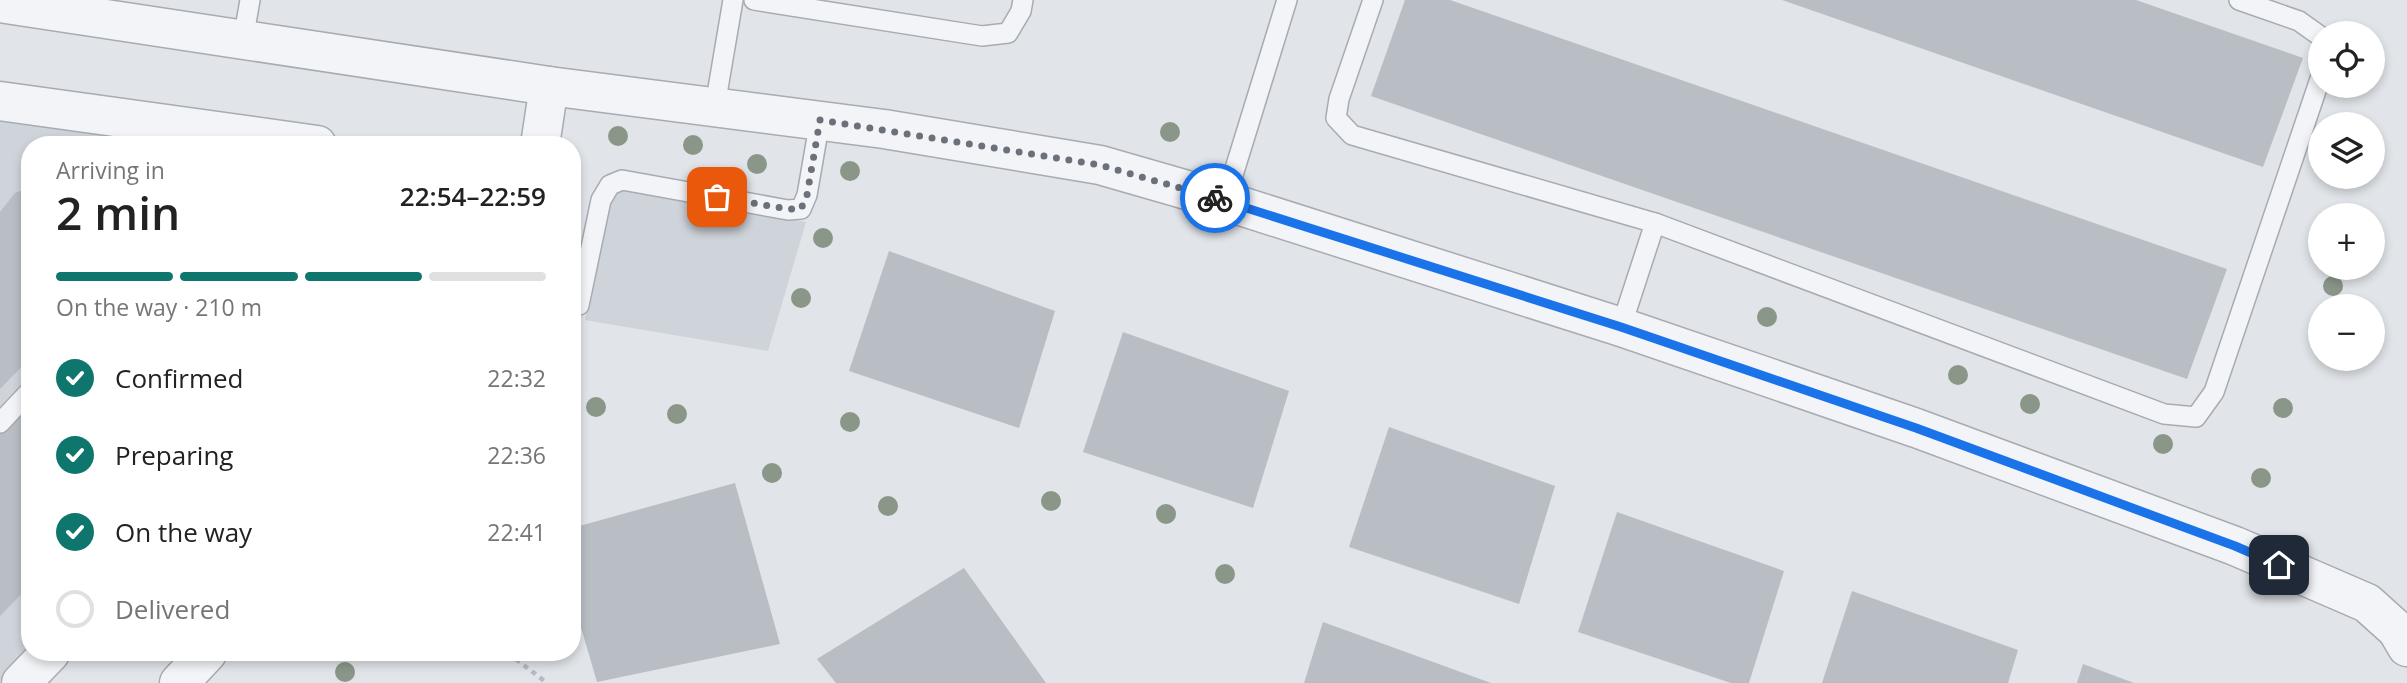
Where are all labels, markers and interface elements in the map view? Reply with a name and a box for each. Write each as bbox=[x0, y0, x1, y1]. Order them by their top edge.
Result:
map controls bbox=[2308, 21, 2385, 371]
button: locate bbox=[2308, 21, 2385, 98]
button: layers bbox=[2308, 112, 2385, 189]
text: Arriving in bbox=[56, 154, 165, 186]
courier bbox=[1180, 163, 1250, 233]
pin bbox=[687, 167, 747, 227]
text: 22:54–22:59 bbox=[400, 178, 546, 214]
icon: bag bbox=[698, 178, 736, 216]
icon: bike bbox=[1196, 179, 1234, 217]
text: 2 min bbox=[56, 181, 180, 243]
button: + bbox=[2308, 203, 2385, 280]
text: On the way · 210 m bbox=[56, 291, 262, 323]
button: − bbox=[2308, 294, 2385, 371]
icon: check bbox=[56, 359, 94, 397]
text: Confirmed bbox=[115, 360, 243, 396]
text: 22:32 bbox=[487, 362, 546, 394]
icon: check bbox=[56, 436, 94, 474]
text: Preparing bbox=[115, 437, 233, 473]
text: 22:36 bbox=[487, 439, 546, 471]
icon: check bbox=[56, 513, 94, 551]
text: On the way bbox=[115, 514, 252, 550]
text: 22:41 bbox=[487, 516, 546, 548]
pin bbox=[2249, 535, 2309, 595]
icon: home bbox=[2260, 546, 2298, 584]
text: Delivered bbox=[115, 591, 230, 627]

